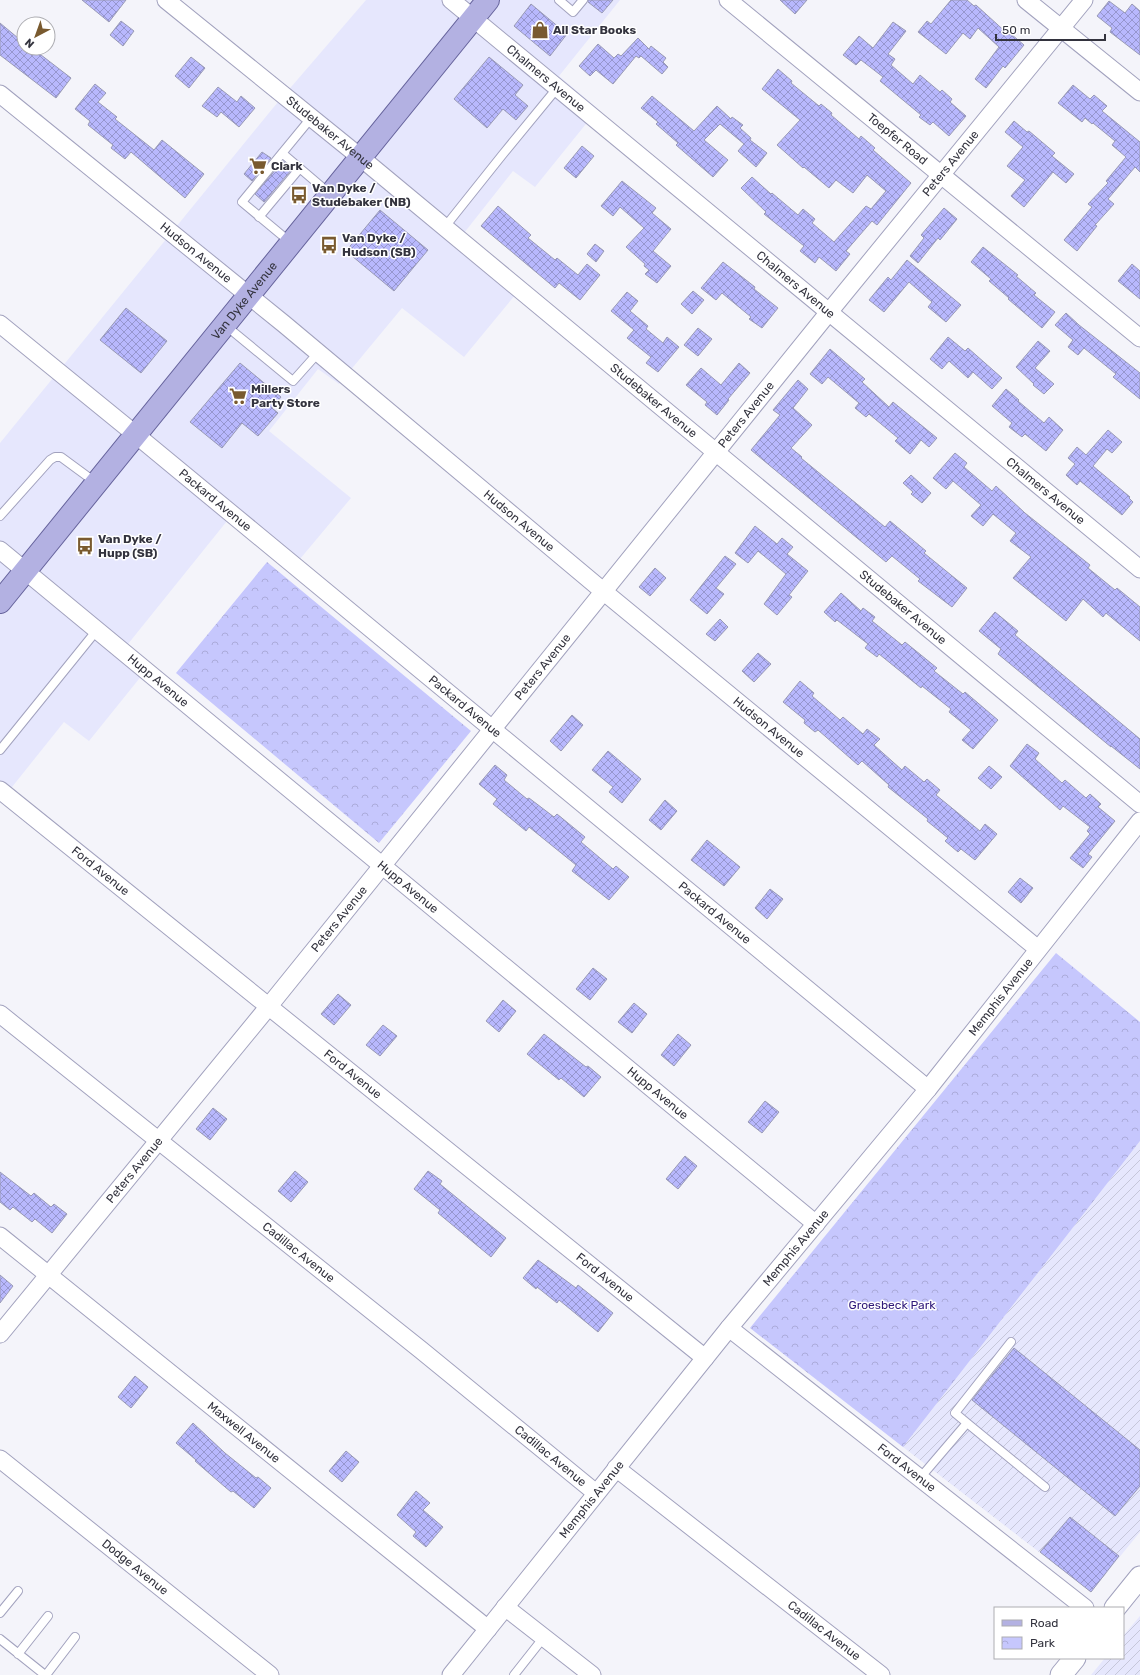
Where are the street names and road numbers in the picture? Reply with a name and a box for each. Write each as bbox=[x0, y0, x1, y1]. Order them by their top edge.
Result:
street label: Chalmers Avenue bbox=[504, 42, 588, 115]
street label: Studebaker Avenue bbox=[283, 93, 377, 173]
street label: Toepfer Road bbox=[864, 110, 930, 168]
street label: Peters Avenue bbox=[919, 127, 982, 199]
street label: Hudson Avenue bbox=[157, 219, 235, 286]
street label: Chalmers Avenue bbox=[754, 248, 838, 321]
street label: Van Dyke Avenue bbox=[209, 259, 280, 342]
street label: Studebaker Avenue bbox=[607, 360, 700, 441]
street label: Peters Avenue bbox=[715, 379, 777, 451]
street label: Chalmers Avenue bbox=[1003, 454, 1088, 528]
street label: Packard Avenue bbox=[176, 466, 254, 534]
street label: Hudson Avenue bbox=[481, 487, 557, 555]
street label: Studebaker Avenue bbox=[857, 567, 949, 648]
street label: Peters Avenue bbox=[512, 631, 574, 703]
street label: Hupp Avenue bbox=[125, 651, 192, 710]
street label: Packard Avenue bbox=[426, 672, 504, 741]
street label: Hudson Avenue bbox=[730, 694, 807, 761]
street label: Ford Avenue bbox=[69, 844, 132, 899]
street label: Hupp Avenue bbox=[375, 858, 441, 916]
street label: Packard Avenue bbox=[676, 879, 754, 947]
street label: Peters Avenue bbox=[308, 883, 370, 955]
street label: Memphis Avenue bbox=[966, 955, 1036, 1039]
street label: Ford Avenue bbox=[321, 1047, 385, 1102]
street label: Hupp Avenue bbox=[624, 1064, 691, 1123]
street label: Peters Avenue bbox=[103, 1134, 166, 1206]
street label: Memphis Avenue bbox=[760, 1207, 832, 1289]
street label: Cadillac Avenue bbox=[260, 1219, 338, 1286]
street label: Ford Avenue bbox=[573, 1250, 637, 1305]
street label: Maxwell Avenue bbox=[205, 1399, 283, 1466]
street label: Cadillac Avenue bbox=[512, 1422, 589, 1489]
street label: Ford Avenue bbox=[875, 1441, 939, 1495]
street label: Memphis Avenue bbox=[556, 1458, 627, 1541]
street label: Dodge Avenue bbox=[99, 1536, 171, 1598]
street label: Cadillac Avenue bbox=[785, 1598, 863, 1663]

